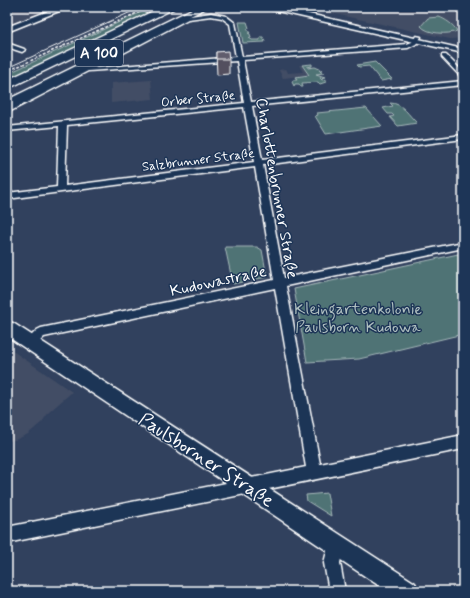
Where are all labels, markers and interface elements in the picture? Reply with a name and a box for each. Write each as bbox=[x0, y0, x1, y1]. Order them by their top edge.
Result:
road number: A 100 bbox=[75, 40, 123, 66]
street label: Orber Straße bbox=[160, 87, 236, 112]
street label: Charlottenbrunner Straße bbox=[250, 96, 303, 280]
street label: Salzbrunner Straße bbox=[141, 145, 255, 176]
street label: Kudowastraße bbox=[168, 261, 269, 302]
park label: Kleingartenkolonie Paulsborn Kudowa bbox=[294, 299, 422, 338]
street label: Paulsborner Straße bbox=[134, 407, 279, 513]

